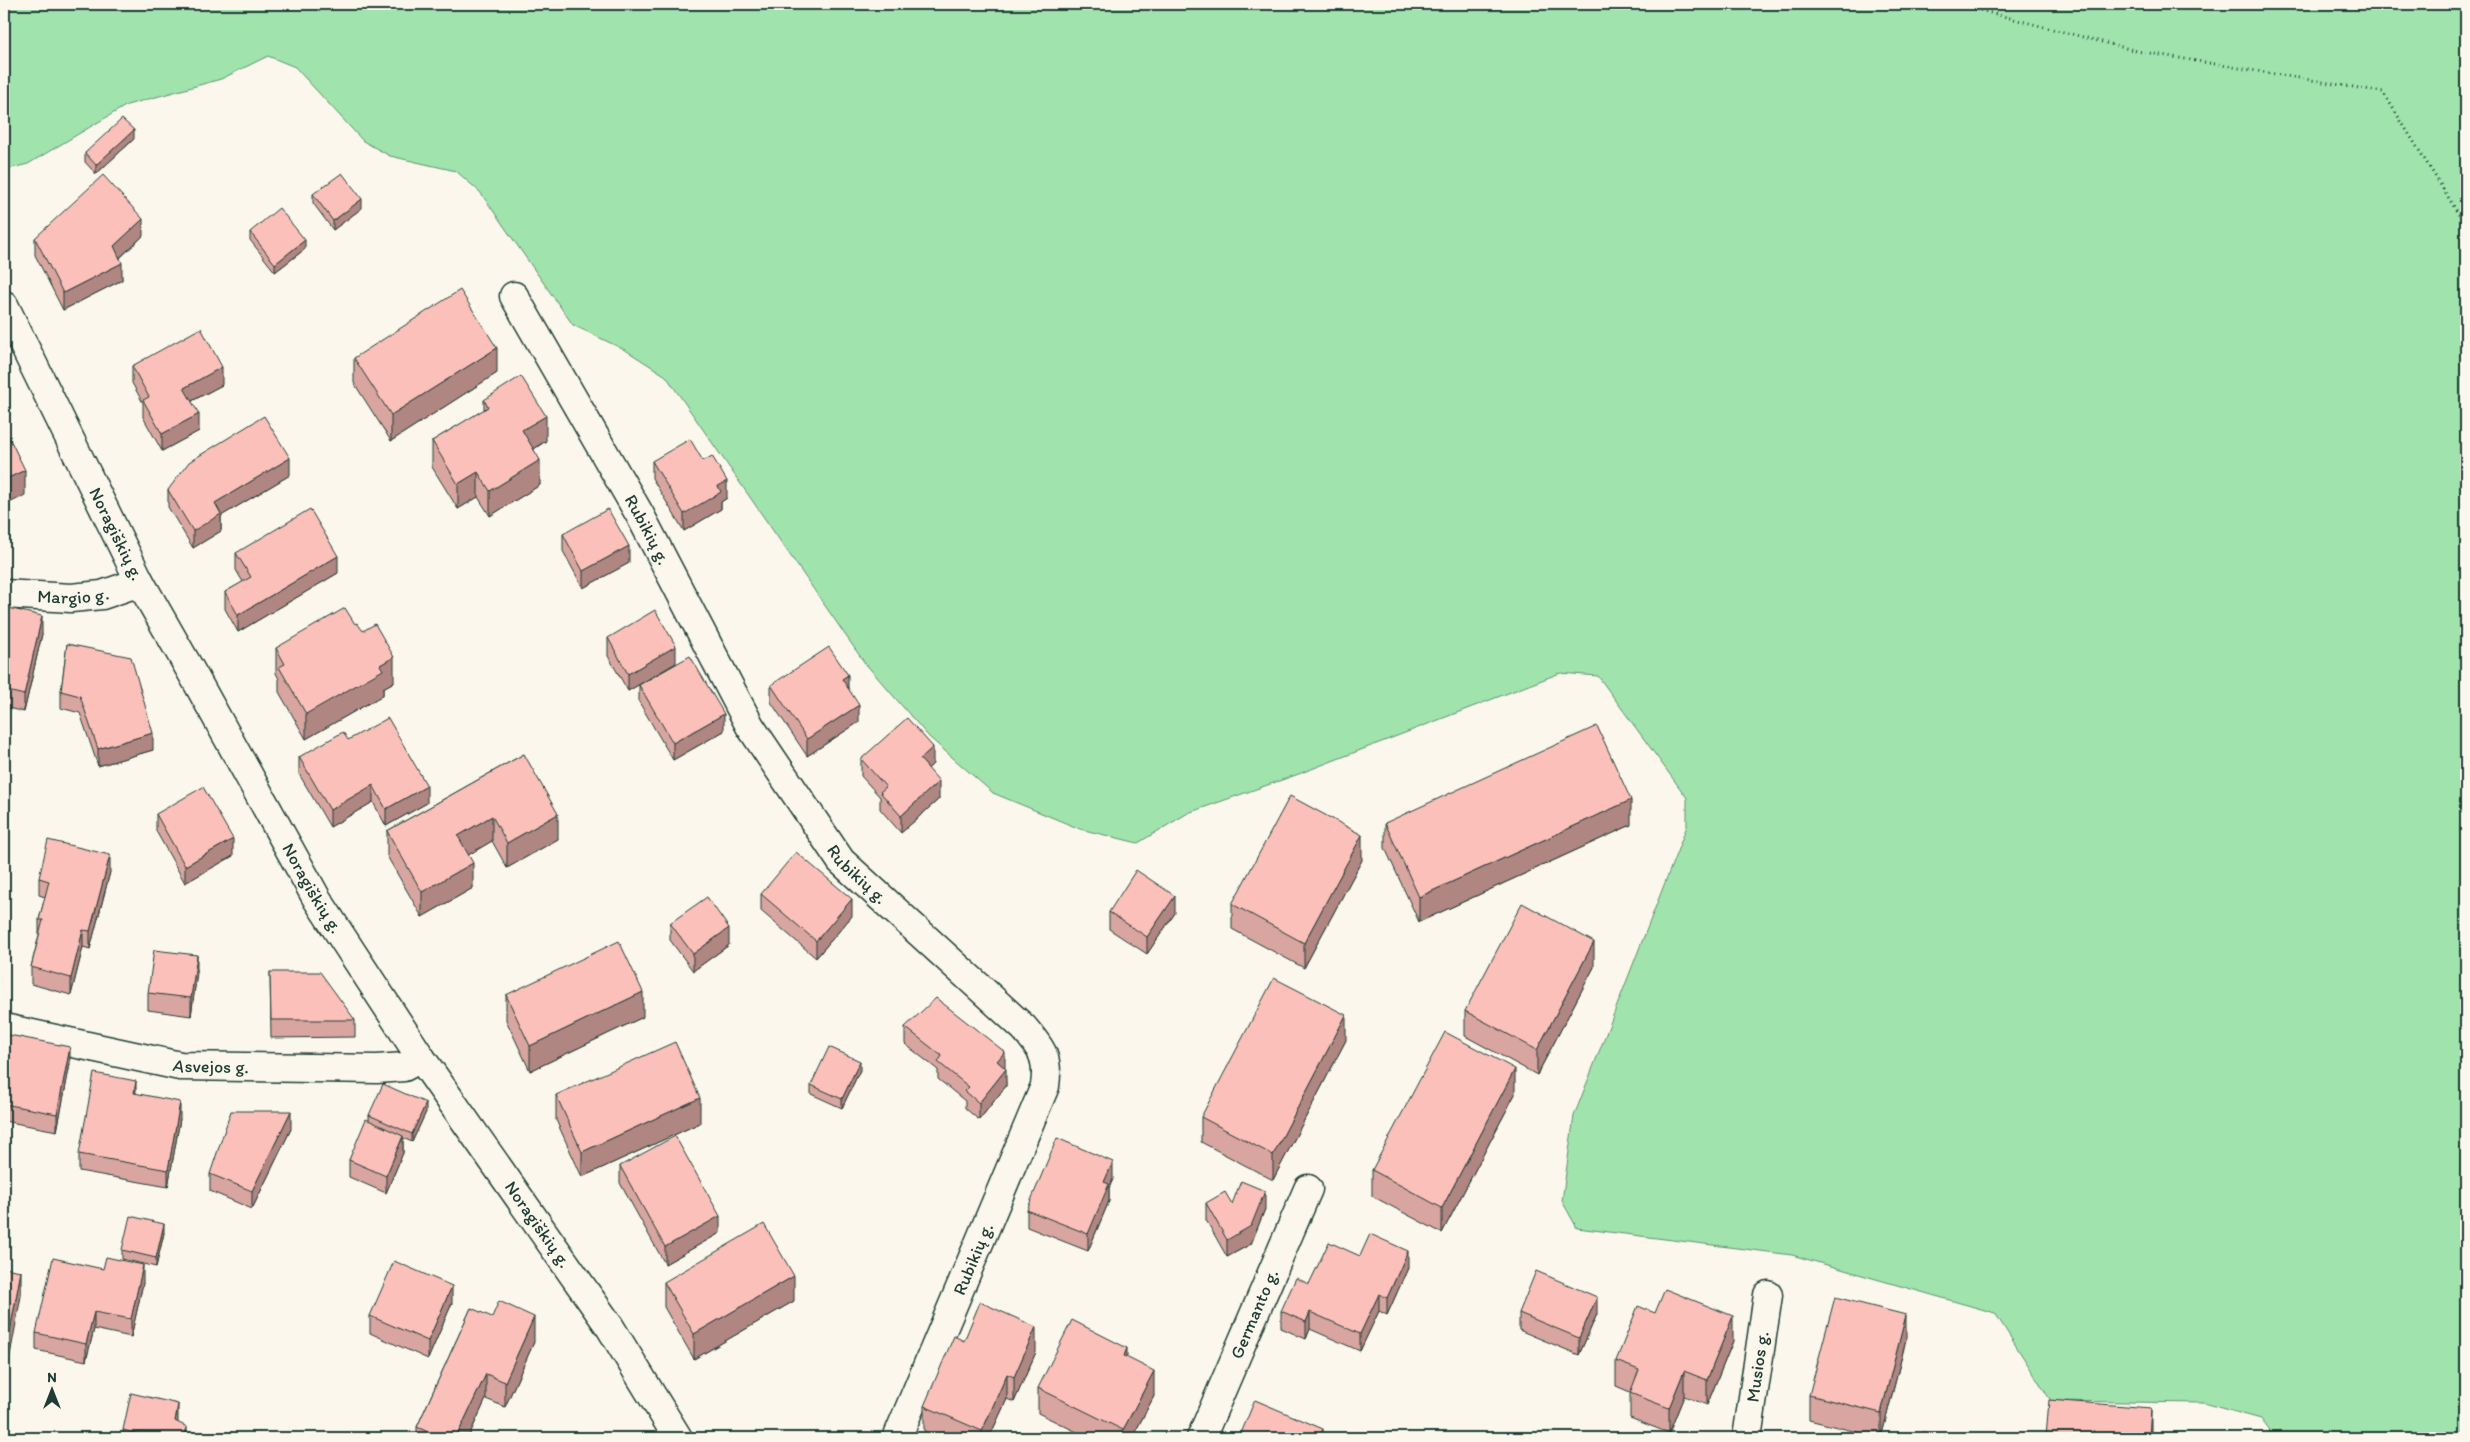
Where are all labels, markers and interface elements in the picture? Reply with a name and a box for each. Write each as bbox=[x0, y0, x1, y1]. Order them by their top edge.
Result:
street label: Noragiškių g. bbox=[84, 484, 148, 584]
street label: Rubikių g. bbox=[620, 491, 675, 568]
street label: Margio g. bbox=[37, 583, 112, 609]
street label: Noragiškių g. bbox=[277, 839, 347, 937]
street label: Rubikių g. bbox=[822, 840, 892, 909]
street label: Asvejos g. bbox=[171, 1054, 249, 1078]
street label: Noragiškių g. bbox=[500, 1177, 576, 1272]
street label: Rubikių g. bbox=[948, 1220, 998, 1298]
street label: Germanto g. bbox=[1225, 1266, 1283, 1362]
street label: Musios g. bbox=[1741, 1330, 1774, 1404]
north arrow bbox=[28, 1364, 78, 1414]
text: N bbox=[47, 1369, 57, 1386]

